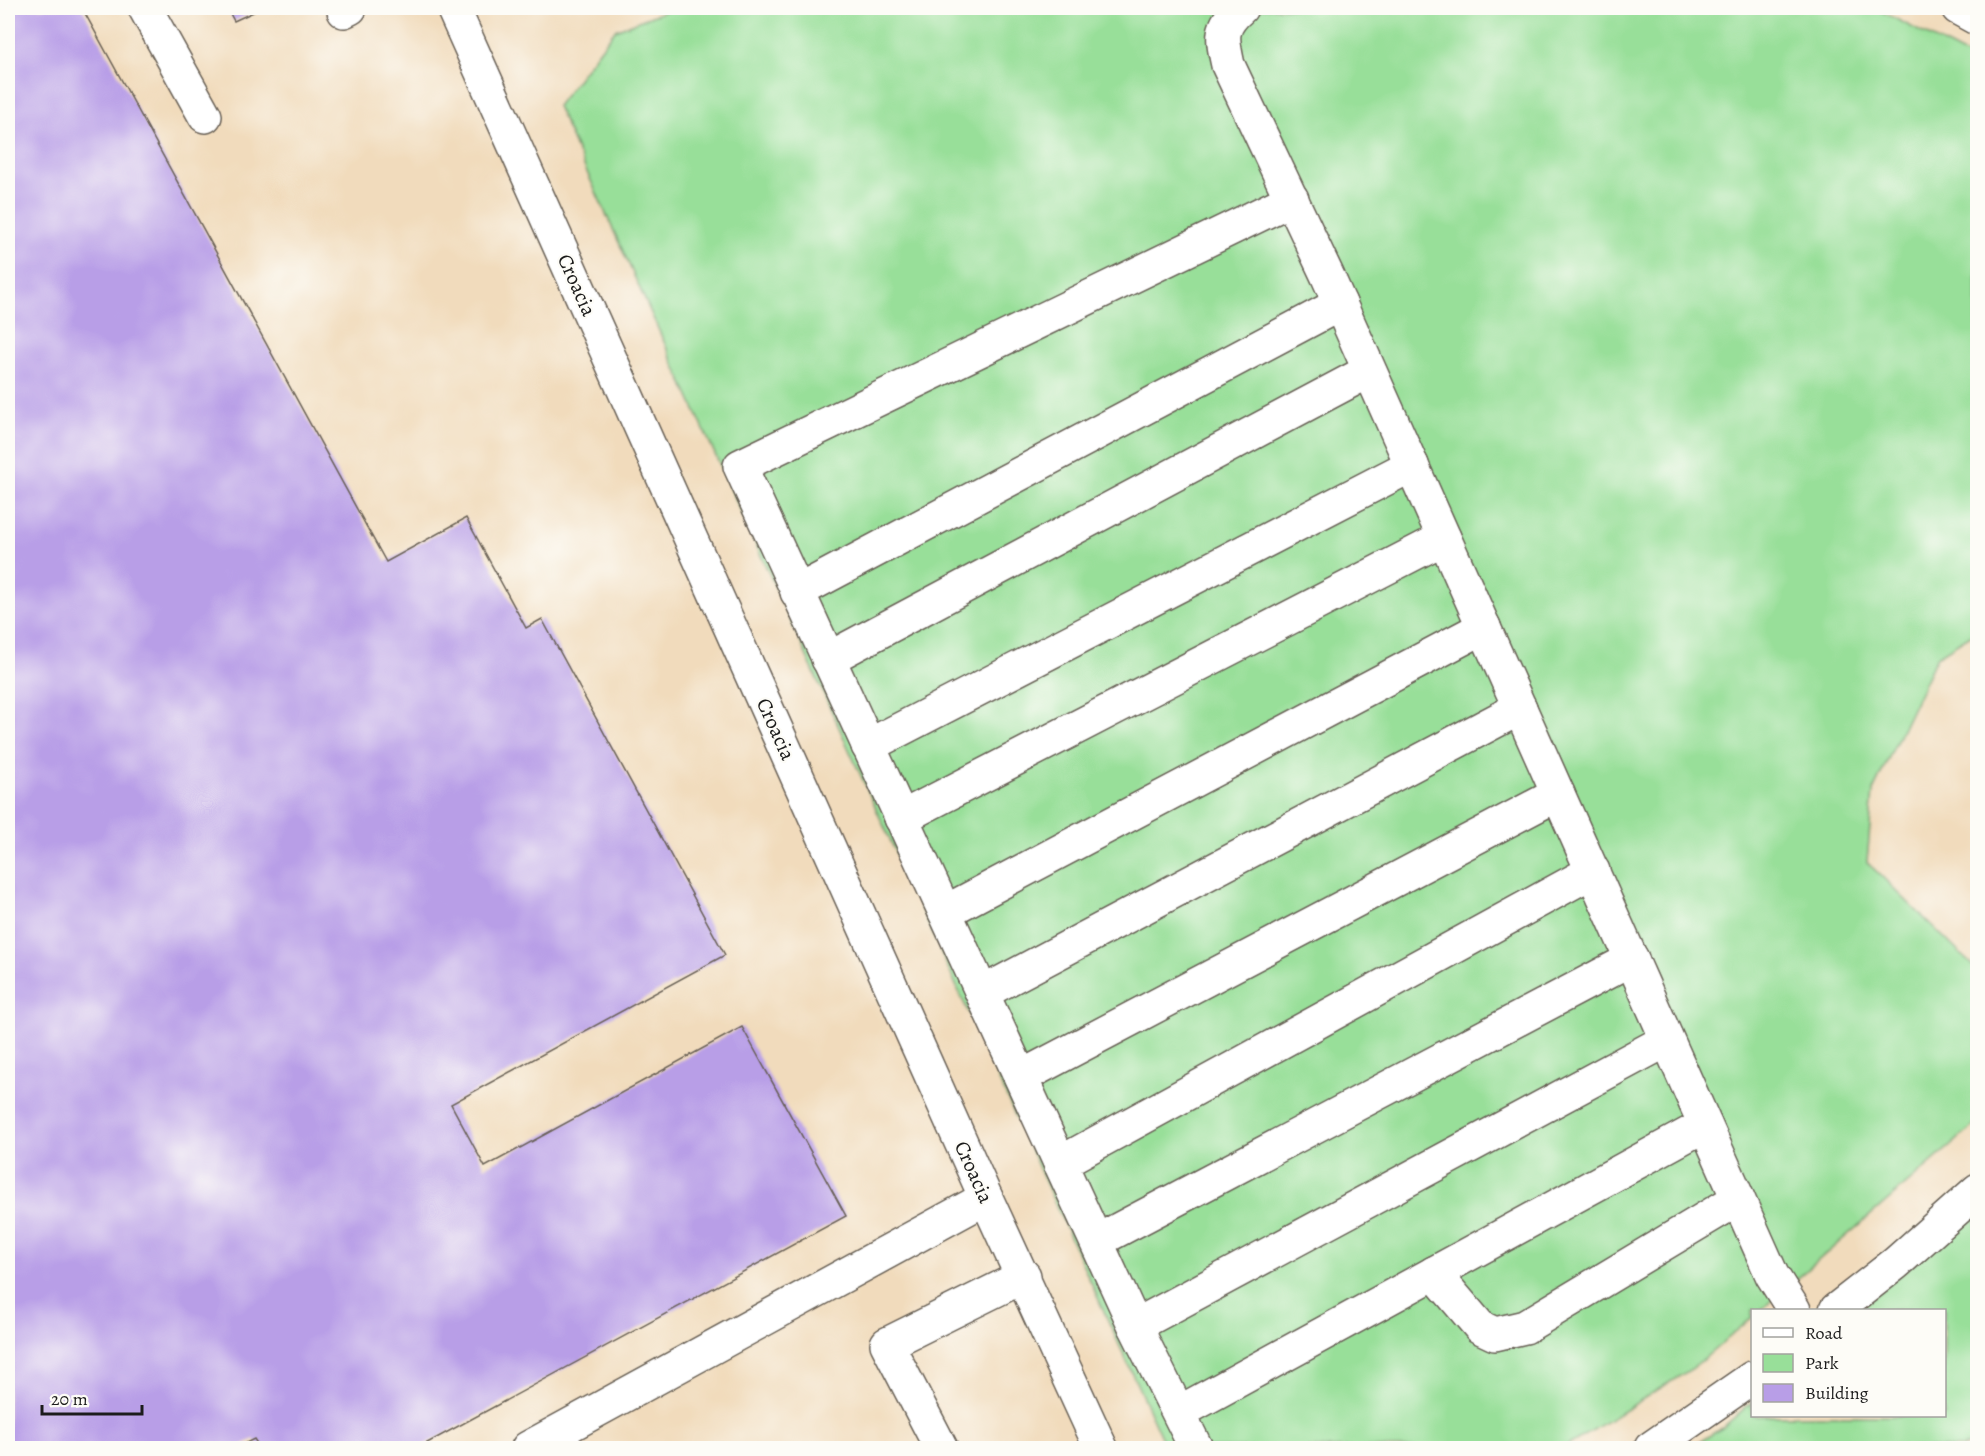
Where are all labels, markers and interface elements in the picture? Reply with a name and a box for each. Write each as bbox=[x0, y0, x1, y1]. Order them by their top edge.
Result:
street label: Croacia bbox=[551, 249, 603, 321]
street label: Croacia bbox=[750, 693, 802, 765]
street label: Croacia bbox=[948, 1136, 1000, 1208]
legend bbox=[1751, 1309, 1946, 1417]
text: Road bbox=[1805, 1321, 1843, 1345]
text: Park bbox=[1805, 1351, 1839, 1375]
scale bar bbox=[42, 1378, 142, 1416]
text: Building bbox=[1805, 1381, 1869, 1405]
text: 20 m bbox=[51, 1387, 88, 1411]

